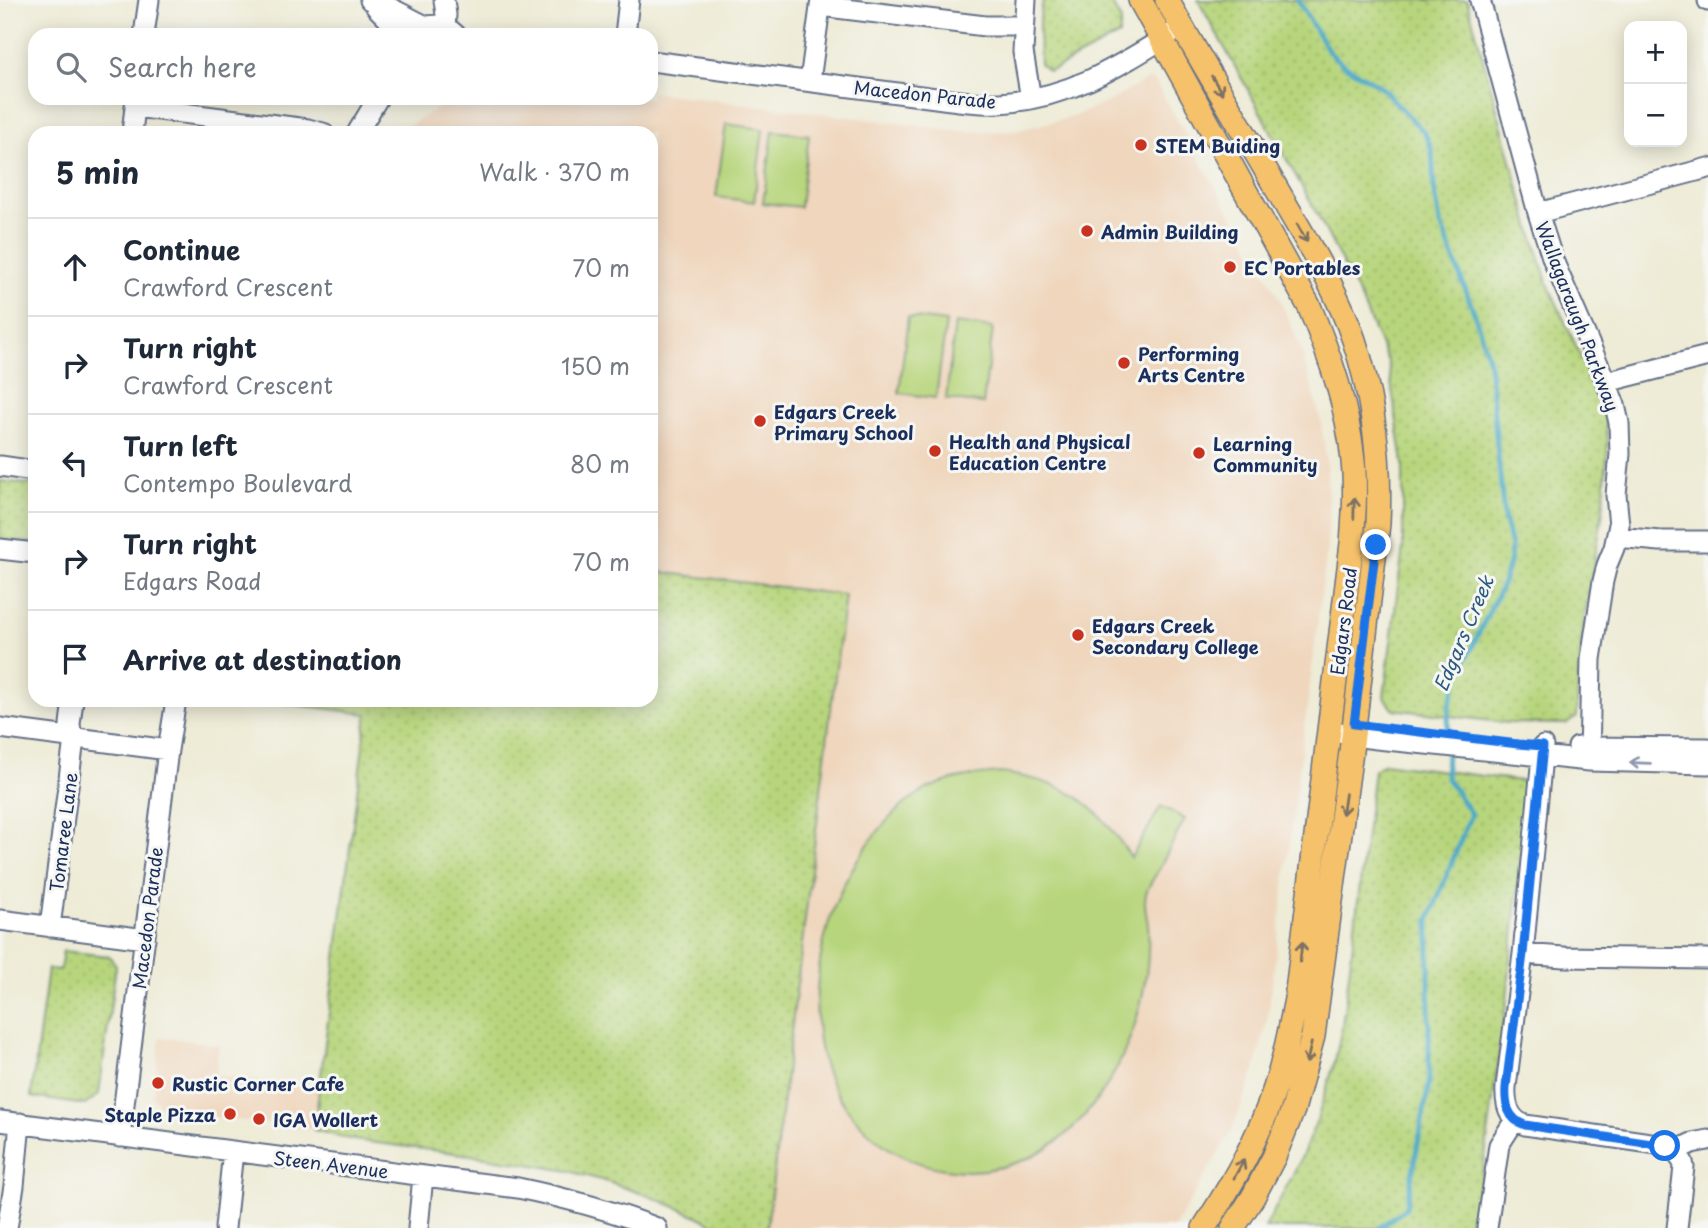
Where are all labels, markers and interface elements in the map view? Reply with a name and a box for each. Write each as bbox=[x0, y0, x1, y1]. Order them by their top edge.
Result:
map controls bbox=[1624, 21, 1687, 147]
button: + bbox=[1624, 21, 1687, 84]
search box bbox=[28, 28, 658, 105]
text: Search here bbox=[108, 47, 257, 86]
icon: search bbox=[52, 48, 90, 86]
street label: Macedon Parade bbox=[853, 73, 997, 115]
one-way arrow bbox=[1210, 75, 1224, 95]
button: − bbox=[1624, 84, 1687, 147]
place label: STEM Buiding bbox=[1155, 132, 1280, 159]
marker: STEM Buiding bbox=[1133, 137, 1149, 153]
text: 5 min bbox=[56, 149, 139, 194]
text: Walk · 370 m bbox=[479, 154, 630, 189]
street label: Wallagaraugh Parkway bbox=[1529, 217, 1627, 415]
place label: Admin Building bbox=[1100, 218, 1239, 245]
one-way arrow bbox=[1295, 222, 1309, 242]
marker: Admin Building bbox=[1079, 223, 1095, 239]
text: Continue bbox=[123, 230, 240, 269]
icon: ahead bbox=[56, 248, 94, 286]
text: 70 m bbox=[572, 250, 630, 285]
place label: EC Portables bbox=[1244, 254, 1361, 281]
marker: EC Portables bbox=[1222, 259, 1238, 275]
text: Crawford Crescent bbox=[123, 269, 333, 304]
text: Turn right bbox=[123, 328, 257, 367]
place label: Performing Arts Centre bbox=[1137, 340, 1245, 388]
icon: right bbox=[56, 346, 94, 384]
text: 150 m bbox=[561, 348, 630, 383]
marker: Performing Arts Centre bbox=[1116, 355, 1132, 371]
text: Crawford Crescent bbox=[123, 367, 333, 402]
place label: Edgars Creek Primary School bbox=[774, 398, 914, 446]
marker: Edgars Creek Primary School bbox=[752, 413, 768, 429]
text: Turn left bbox=[123, 426, 238, 465]
place label: Health and Physical Education Centre bbox=[949, 428, 1131, 476]
place label: Learning Community bbox=[1213, 430, 1318, 478]
marker: Health and Physical Education Centre bbox=[927, 443, 943, 459]
icon: left bbox=[56, 444, 94, 482]
marker: Learning Community bbox=[1191, 445, 1207, 461]
text: 80 m bbox=[570, 446, 630, 481]
text: Contempo Boulevard bbox=[123, 465, 352, 500]
one-way arrow bbox=[1347, 496, 1361, 519]
text: Turn right bbox=[123, 524, 257, 563]
route end bbox=[1360, 529, 1391, 560]
icon: right bbox=[56, 542, 94, 580]
text: 70 m bbox=[572, 544, 630, 579]
text: Edgars Road bbox=[123, 563, 262, 598]
street label: Edgars Road bbox=[1323, 566, 1363, 676]
water label: Edgars Creek bbox=[1426, 570, 1500, 695]
place label: Edgars Creek Secondary College bbox=[1092, 612, 1259, 660]
marker: Edgars Creek Secondary College bbox=[1070, 627, 1086, 643]
icon: arrive bbox=[56, 640, 94, 678]
text: Arrive at destination bbox=[123, 640, 402, 679]
one-way arrow bbox=[1629, 756, 1652, 770]
street label: Tomaree Lane bbox=[42, 771, 84, 893]
one-way arrow bbox=[1337, 792, 1350, 815]
street label: Macedon Parade bbox=[125, 846, 169, 990]
one-way arrow bbox=[1295, 941, 1308, 964]
one-way arrow bbox=[1301, 1042, 1314, 1064]
place label: Rustic Corner Cafe bbox=[172, 1070, 345, 1097]
marker: Rustic Corner Cafe bbox=[150, 1075, 166, 1091]
place label: Staple Pizza bbox=[104, 1101, 216, 1128]
marker: Staple Pizza bbox=[222, 1106, 238, 1122]
place label: IGA Wollert bbox=[273, 1106, 378, 1133]
marker: IGA Wollert bbox=[251, 1111, 267, 1127]
route start bbox=[1649, 1130, 1680, 1161]
street label: Steen Avenue bbox=[272, 1144, 390, 1184]
one-way arrow bbox=[1233, 1159, 1246, 1180]

